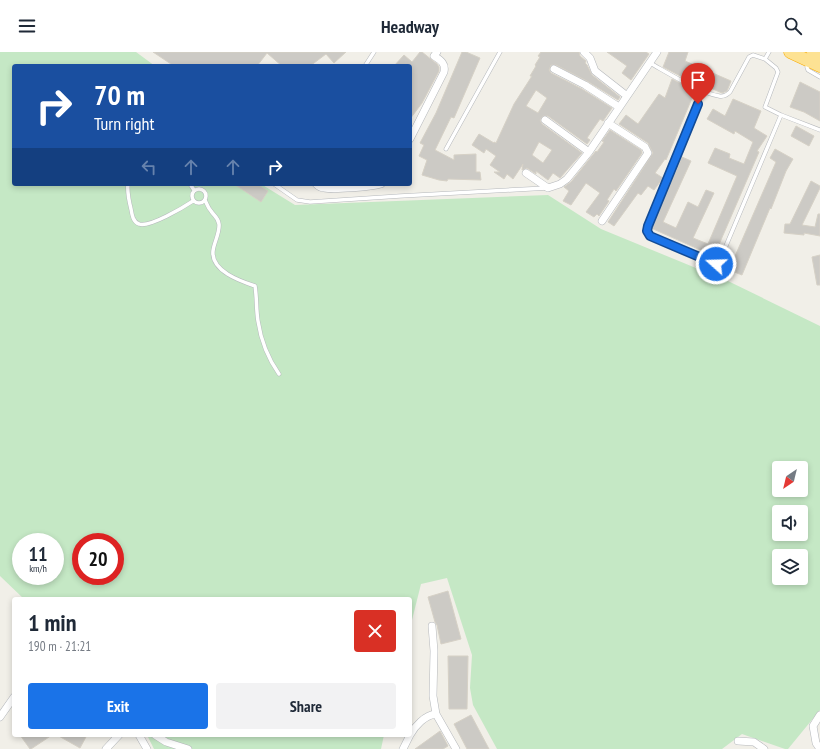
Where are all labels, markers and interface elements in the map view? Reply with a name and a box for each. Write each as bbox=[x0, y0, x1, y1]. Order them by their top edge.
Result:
icon: menu bbox=[16, 15, 38, 37]
text: Headway bbox=[381, 15, 439, 38]
icon: search bbox=[782, 15, 804, 37]
pin bbox=[681, 63, 715, 104]
icon: arrive bbox=[687, 69, 709, 91]
text: 70 m bbox=[94, 76, 145, 113]
icon: right bbox=[28, 80, 80, 132]
text: Turn right bbox=[94, 112, 154, 135]
icon: left bbox=[138, 156, 160, 178]
icon: ahead bbox=[180, 156, 202, 178]
icon: ahead bbox=[222, 156, 244, 178]
icon: right bbox=[264, 156, 286, 178]
position arrow bbox=[695, 243, 737, 285]
north arrow bbox=[772, 461, 808, 497]
map controls bbox=[772, 461, 808, 585]
button: sound bbox=[772, 505, 808, 541]
speed limit sign: 20 bbox=[72, 533, 124, 585]
text: 11 bbox=[28, 541, 48, 567]
button: layers bbox=[772, 549, 808, 585]
text: km/h bbox=[29, 562, 47, 575]
text: 1 min bbox=[28, 607, 76, 638]
button: close bbox=[354, 610, 396, 652]
text: 190 m · 21:21 bbox=[28, 638, 91, 655]
button: Exit bbox=[28, 683, 208, 729]
button: Share bbox=[216, 683, 396, 729]

